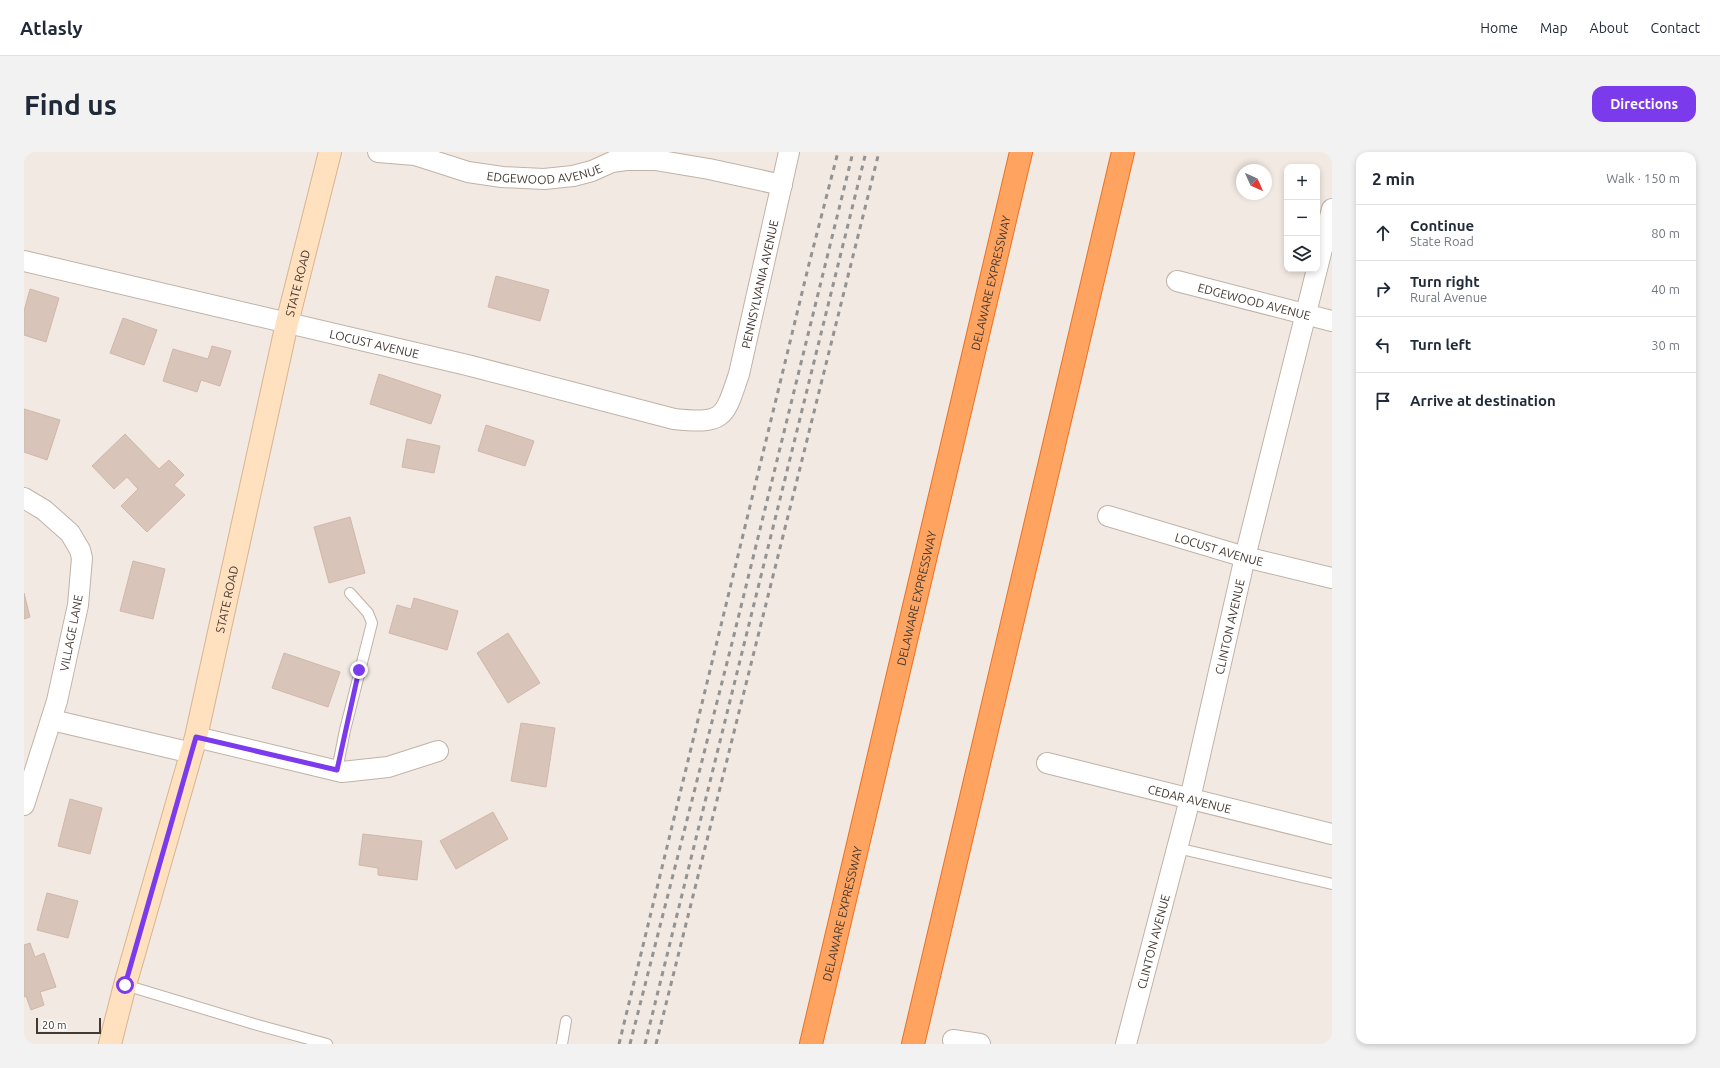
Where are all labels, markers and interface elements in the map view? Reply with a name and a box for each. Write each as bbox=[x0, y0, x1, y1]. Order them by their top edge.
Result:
text: Atlasly bbox=[20, 17, 83, 39]
text: Home bbox=[1480, 20, 1518, 36]
text: Map bbox=[1540, 20, 1568, 36]
text: About bbox=[1590, 20, 1629, 36]
text: Contact bbox=[1651, 20, 1700, 36]
button: Directions bbox=[1592, 86, 1696, 122]
text: Find us bbox=[24, 89, 117, 120]
street label: EDGEWOOD AVENUE bbox=[486, 161, 604, 186]
north arrow bbox=[1236, 164, 1272, 200]
map controls bbox=[1284, 164, 1320, 272]
button: + bbox=[1284, 164, 1320, 200]
text: 2 min bbox=[1372, 169, 1415, 188]
text: Walk · 150 m bbox=[1606, 171, 1680, 185]
button: − bbox=[1284, 200, 1320, 236]
street label: DELAWARE EXPRESSWAY bbox=[968, 214, 1012, 352]
text: Continue bbox=[1410, 217, 1474, 234]
street label: PENNSYLVANIA AVENUE bbox=[738, 218, 780, 350]
icon: ahead bbox=[1372, 222, 1394, 244]
text: 80 m bbox=[1651, 226, 1680, 240]
text: State Road bbox=[1410, 234, 1474, 248]
button: layers bbox=[1284, 236, 1320, 272]
street label: STATE ROAD bbox=[282, 248, 312, 318]
text: Turn right bbox=[1410, 273, 1480, 290]
icon: right bbox=[1372, 278, 1394, 300]
street label: EDGEWOOD AVENUE bbox=[1197, 280, 1312, 322]
text: 40 m bbox=[1651, 282, 1680, 296]
text: Rural Avenue bbox=[1410, 290, 1487, 304]
street label: LOCUST AVENUE bbox=[329, 327, 421, 360]
icon: left bbox=[1372, 334, 1394, 356]
text: Turn left bbox=[1410, 336, 1471, 353]
text: 30 m bbox=[1651, 338, 1680, 352]
icon: arrive bbox=[1372, 390, 1394, 412]
text: Arrive at destination bbox=[1410, 392, 1556, 409]
street label: DELAWARE EXPRESSWAY bbox=[894, 529, 938, 667]
street label: LOCUST AVENUE bbox=[1173, 530, 1265, 568]
street label: STATE ROAD bbox=[213, 564, 240, 634]
street label: CLINTON AVENUE bbox=[1212, 577, 1246, 675]
street label: VILLAGE LANE bbox=[57, 593, 85, 672]
route end bbox=[350, 661, 368, 679]
street label: CEDAR AVENUE bbox=[1147, 782, 1233, 815]
street label: DELAWARE EXPRESSWAY bbox=[820, 845, 864, 982]
street label: CLINTON AVENUE bbox=[1134, 892, 1171, 990]
route start bbox=[116, 976, 134, 994]
scale bar bbox=[36, 1016, 101, 1035]
text: 20 m bbox=[42, 1019, 66, 1031]

